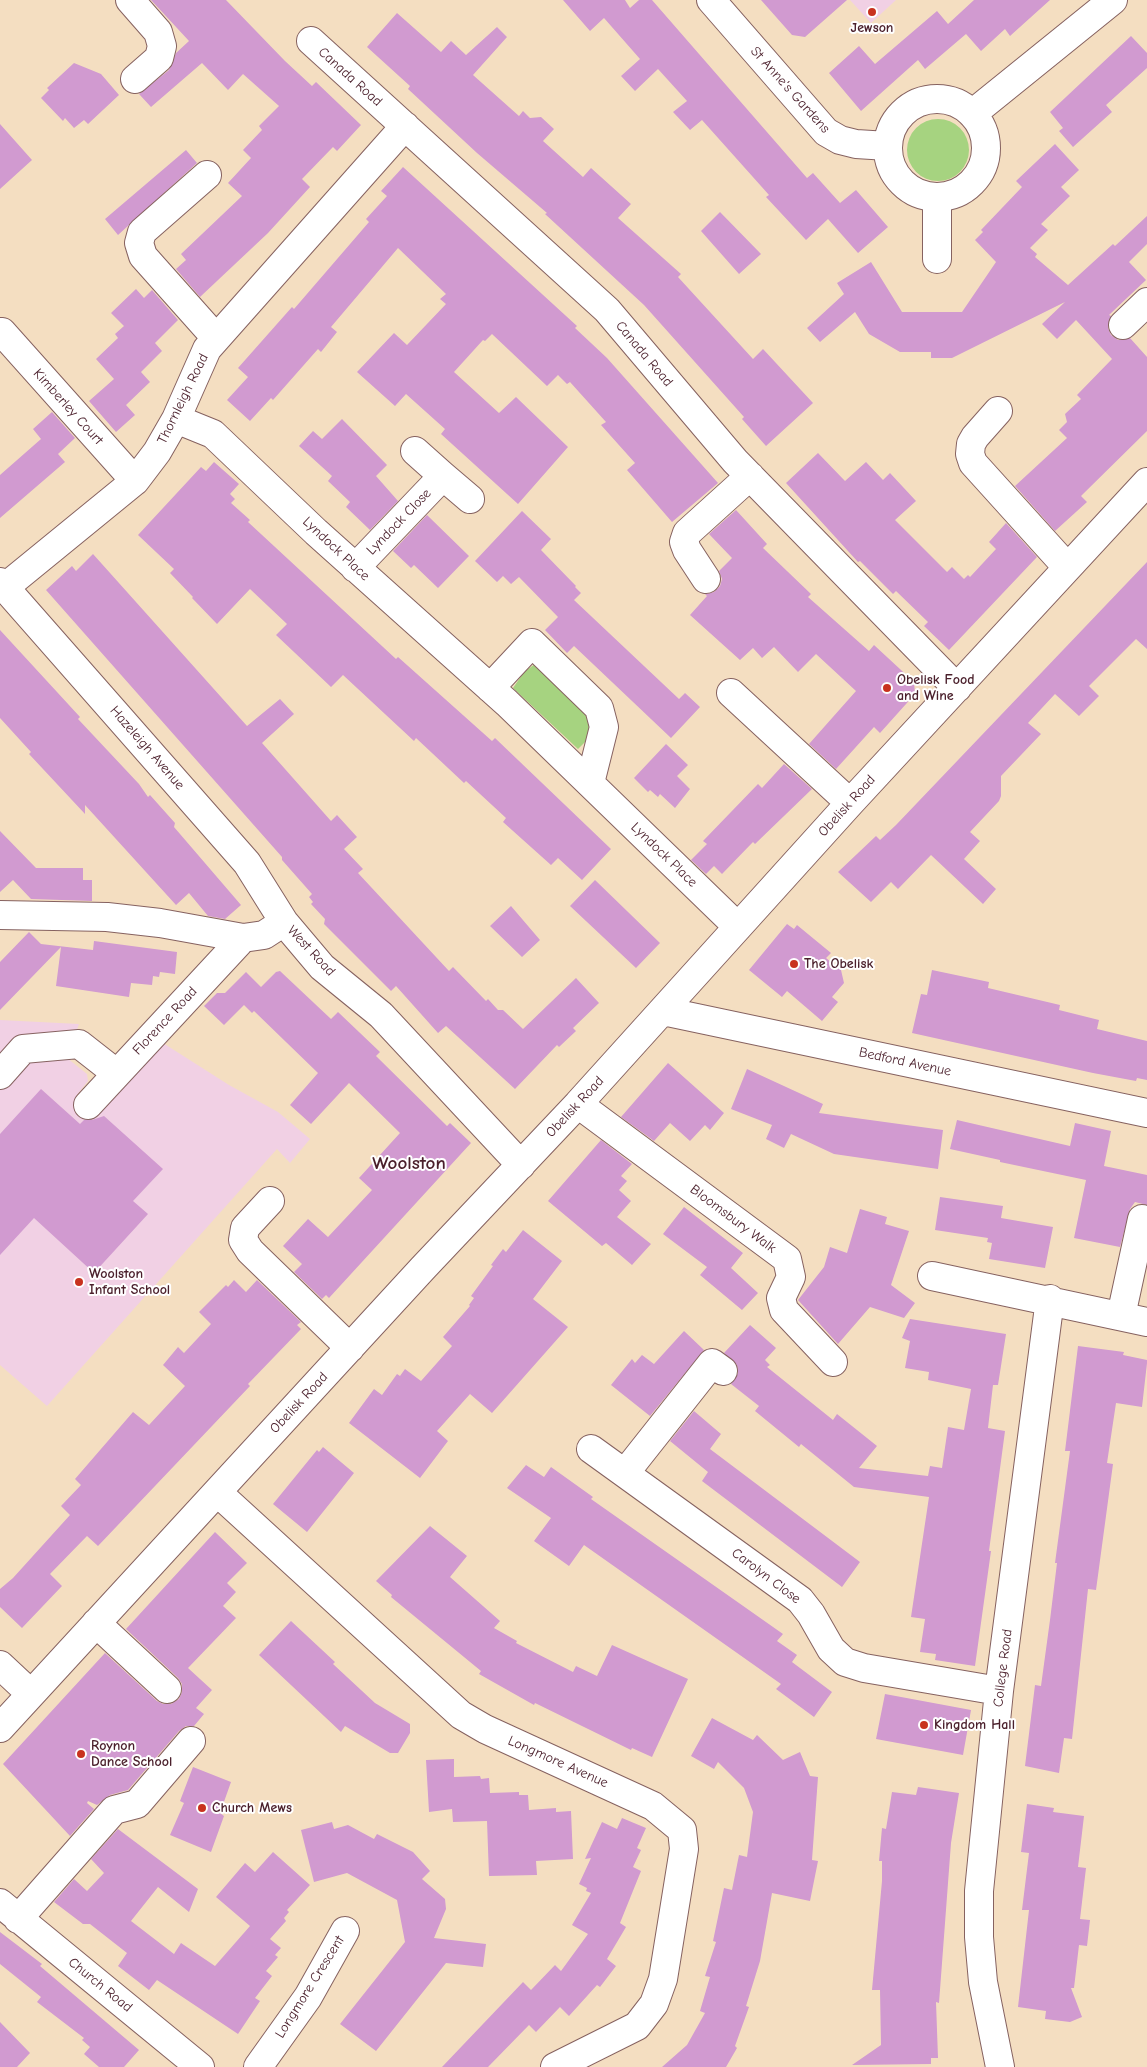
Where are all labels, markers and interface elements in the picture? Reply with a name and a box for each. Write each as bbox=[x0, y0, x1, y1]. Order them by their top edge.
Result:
marker: Jewson bbox=[866, 6, 878, 18]
place label: Jewson bbox=[851, 20, 893, 36]
street label: St Anne's Gardens bbox=[747, 43, 833, 137]
street label: Canada Road bbox=[315, 44, 385, 110]
street label: Canada Road bbox=[612, 318, 676, 390]
street label: Thornleigh Road bbox=[154, 351, 212, 447]
street label: Kimberley Court bbox=[30, 366, 106, 448]
street label: Lyndock Close bbox=[363, 485, 435, 559]
street label: Lyndock Place bbox=[299, 514, 373, 584]
place label: Obelisk Food and Wine bbox=[897, 672, 975, 704]
marker: Obelisk Food and Wine bbox=[881, 682, 893, 694]
street label: Hazeleigh Avenue bbox=[106, 703, 188, 793]
street label: Obelisk Road bbox=[815, 772, 879, 840]
street label: Lyndock Place bbox=[627, 819, 701, 891]
street label: West Road bbox=[283, 922, 339, 980]
place label: The Obelisk bbox=[804, 956, 873, 972]
marker: The Obelisk bbox=[788, 958, 800, 970]
street label: Florence Road bbox=[129, 983, 201, 1059]
street label: Bedford Avenue bbox=[857, 1044, 953, 1080]
street label: Obelisk Road bbox=[543, 1073, 607, 1141]
district label: Woolston bbox=[372, 1153, 446, 1175]
street label: Bloomsbury Walk bbox=[687, 1181, 779, 1257]
place label: Woolston Infant School bbox=[89, 1266, 170, 1298]
marker: Woolston Infant School bbox=[73, 1276, 85, 1288]
street label: Obelisk Road bbox=[267, 1369, 331, 1437]
street label: Carolyn Close bbox=[728, 1545, 804, 1607]
street label: College Road bbox=[990, 1628, 1016, 1708]
place label: Kingdom Hall bbox=[934, 1717, 1015, 1733]
marker: Kingdom Hall bbox=[918, 1719, 930, 1731]
street label: Longmore Avenue bbox=[505, 1732, 611, 1792]
place label: Roynon Dance School bbox=[91, 1738, 172, 1770]
marker: Roynon Dance School bbox=[75, 1748, 87, 1760]
place label: Church Mews bbox=[212, 1800, 292, 1816]
marker: Church Mews bbox=[196, 1802, 208, 1814]
street label: Longmore Crescent bbox=[272, 1933, 348, 2041]
street label: Church Road bbox=[65, 1954, 135, 2016]

